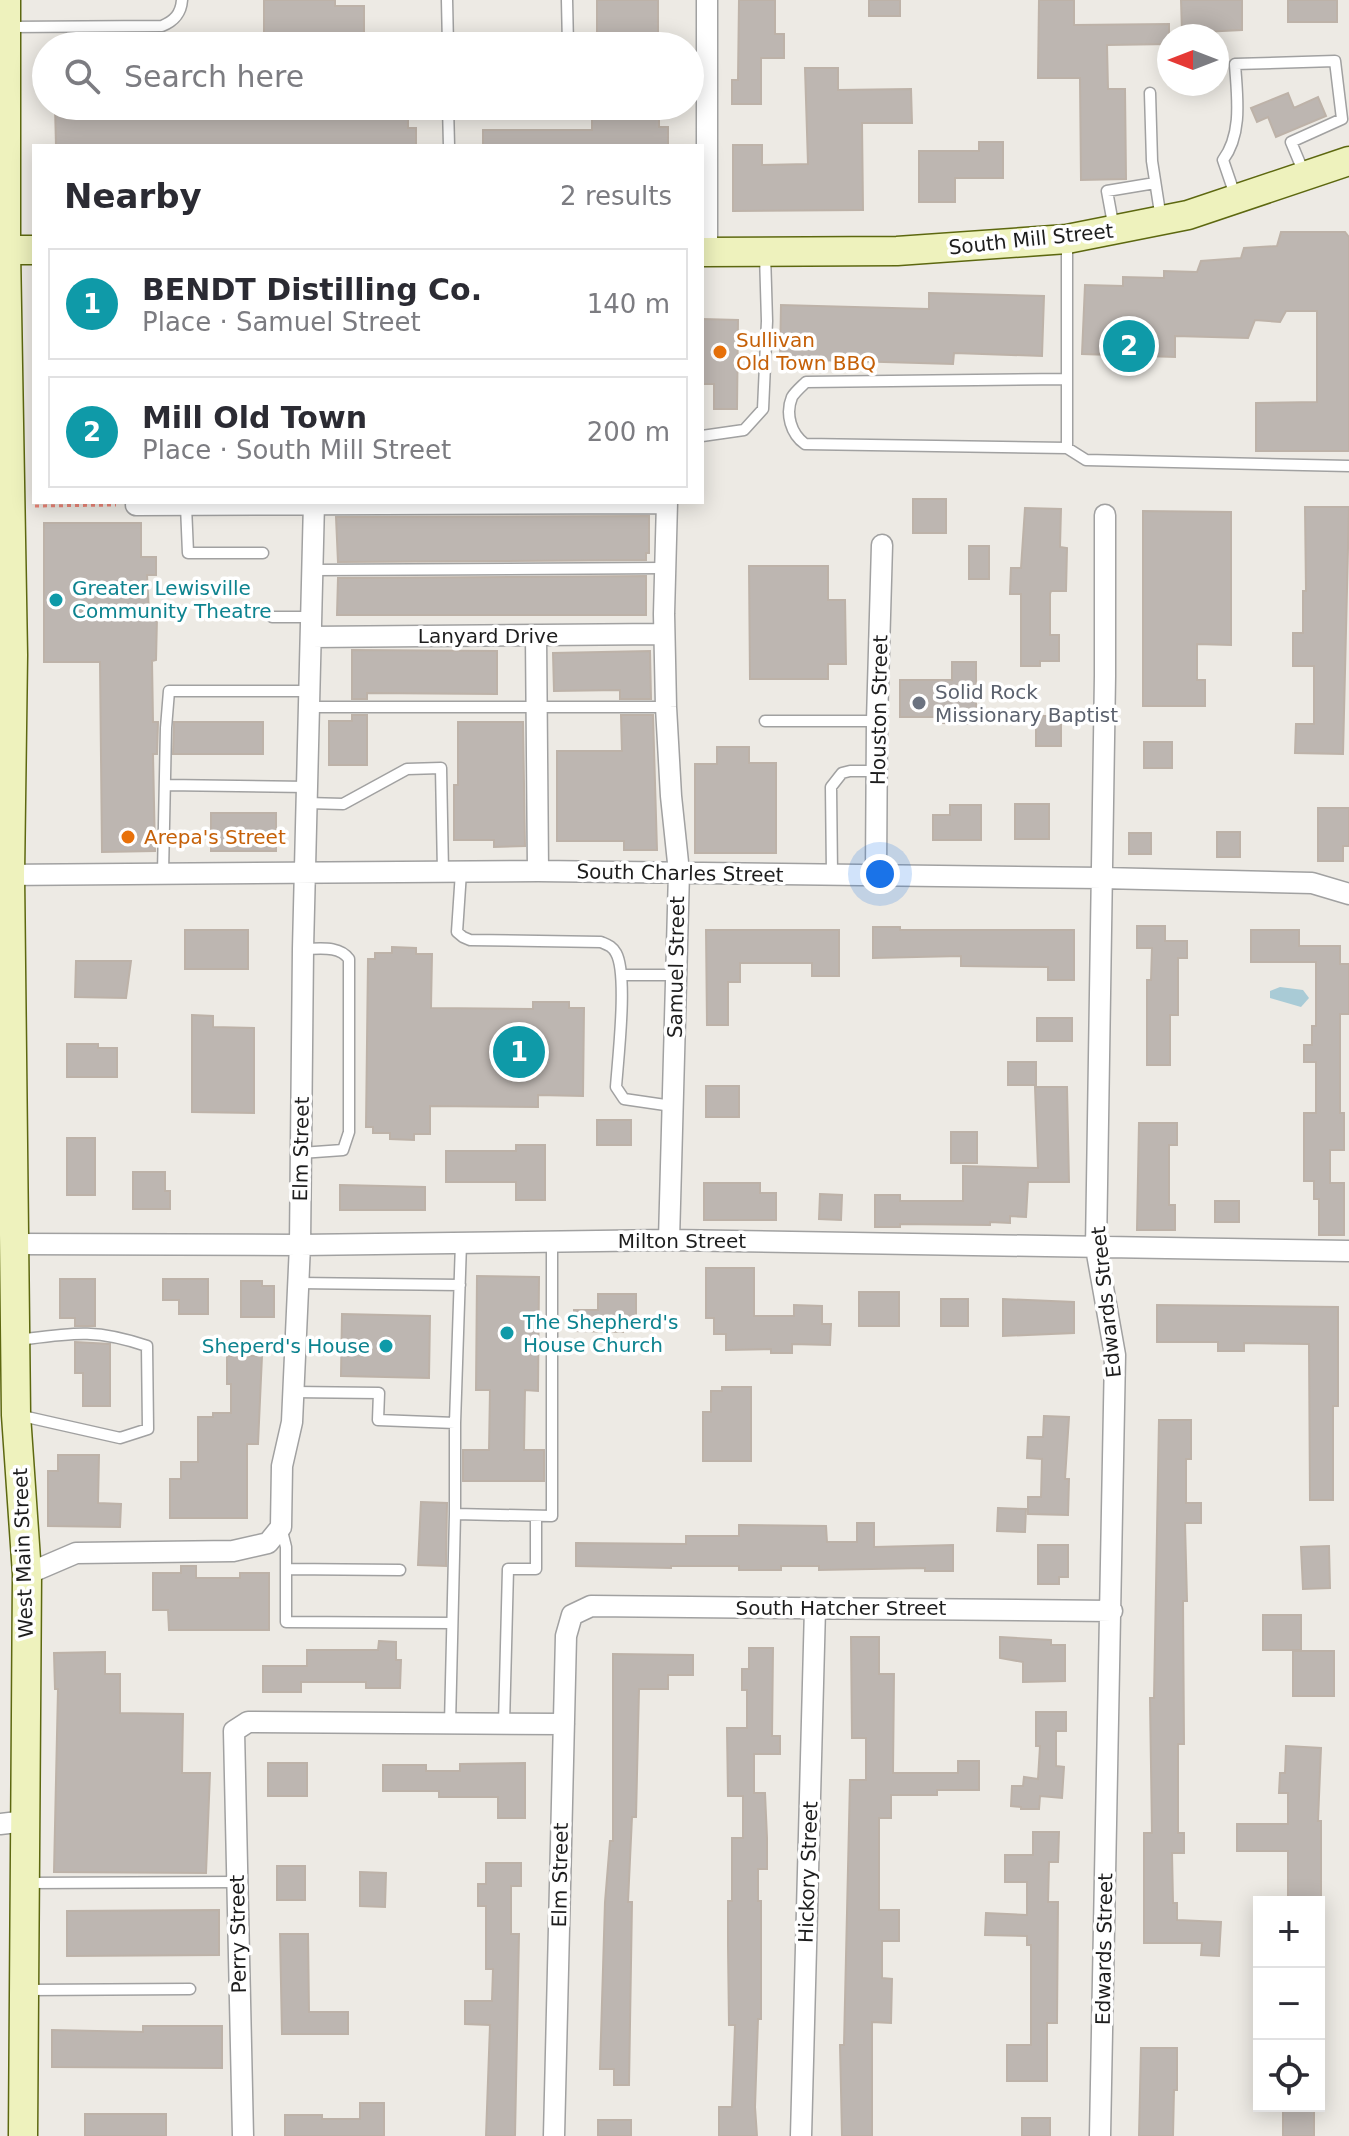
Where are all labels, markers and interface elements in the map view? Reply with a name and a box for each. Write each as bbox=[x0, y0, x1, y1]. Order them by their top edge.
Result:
north arrow bbox=[1157, 24, 1229, 96]
search box bbox=[32, 32, 704, 120]
icon: search bbox=[60, 54, 104, 98]
text: Search here bbox=[124, 59, 304, 94]
text: Nearby bbox=[64, 176, 202, 216]
text: 2 results bbox=[560, 181, 672, 211]
street label: South Mill Street bbox=[947, 218, 1115, 260]
text: BENDT Distilling Co. bbox=[142, 272, 482, 307]
text: 1 bbox=[83, 289, 101, 319]
text: 140 m bbox=[587, 289, 670, 319]
text: Place · Samuel Street bbox=[142, 307, 421, 337]
pin: 2 bbox=[1103, 316, 1155, 376]
place label: Sullivan Old Town BBQ bbox=[736, 328, 876, 375]
marker: Sullivan Old Town BBQ bbox=[711, 343, 729, 361]
text: Mill Old Town bbox=[142, 400, 367, 435]
text: 2 bbox=[83, 417, 101, 447]
text: 200 m bbox=[587, 417, 670, 447]
text: Place · South Mill Street bbox=[142, 435, 451, 465]
place label: Greater Lewisville Community Theatre bbox=[72, 576, 272, 623]
marker: Greater Lewisville Community Theatre bbox=[47, 591, 65, 609]
street label: Lanyard Drive bbox=[418, 624, 558, 648]
street label: Houston Street bbox=[866, 635, 892, 785]
place label: Solid Rock Missionary Baptist bbox=[935, 680, 1118, 727]
marker: Solid Rock Missionary Baptist bbox=[910, 694, 928, 712]
place label: Arepa's Street bbox=[144, 825, 286, 849]
marker: Arepa's Street bbox=[119, 828, 137, 846]
your location bbox=[860, 854, 900, 894]
street label: South Charles Street bbox=[576, 859, 784, 887]
street label: Samuel Street bbox=[663, 896, 689, 1038]
pin: 1 bbox=[493, 1022, 545, 1082]
street label: Elm Street bbox=[288, 1096, 314, 1202]
street label: Edwards Street bbox=[1086, 1225, 1126, 1379]
street label: Milton Street bbox=[618, 1229, 746, 1253]
place label: The Shepherd's House Church bbox=[522, 1310, 678, 1357]
marker: The Shepherd's House Church bbox=[498, 1324, 516, 1342]
place label: Sheperd's House bbox=[202, 1334, 370, 1358]
marker: Sheperd's House bbox=[377, 1337, 395, 1355]
street label: West Main Street bbox=[8, 1467, 38, 1639]
street label: South Hatcher Street bbox=[736, 1596, 947, 1620]
street label: Hickory Street bbox=[794, 1801, 822, 1943]
street label: Elm Street bbox=[547, 1822, 573, 1928]
street label: Edwards Street bbox=[1091, 1873, 1117, 2025]
street label: Perry Street bbox=[225, 1874, 251, 1994]
map controls bbox=[1253, 1896, 1325, 2112]
button: + bbox=[1253, 1896, 1325, 1968]
button: − bbox=[1253, 1968, 1325, 2040]
button: locate bbox=[1253, 2040, 1325, 2112]

